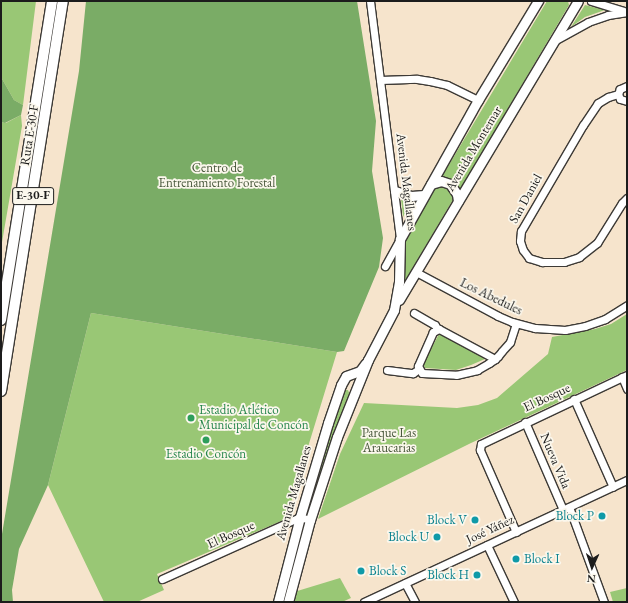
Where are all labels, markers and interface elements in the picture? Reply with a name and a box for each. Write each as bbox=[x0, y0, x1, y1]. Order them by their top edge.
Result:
street label: Ruta E-30-F bbox=[17, 103, 43, 167]
street label: Avenida Montemar bbox=[442, 104, 506, 194]
street label: Avenida Magallanes bbox=[392, 132, 420, 232]
park label: Centro de Entrenamiento Forestal bbox=[159, 161, 275, 192]
street label: San Daniel bbox=[506, 172, 546, 226]
road number: E-30-F bbox=[12, 186, 54, 206]
street label: Los Abedules bbox=[457, 275, 525, 319]
street label: El Bosque bbox=[521, 380, 573, 416]
place label: Estadio Atlético Municipal de Concón bbox=[199, 403, 309, 434]
marker: Estadio Atlético Municipal de Concón bbox=[186, 413, 196, 423]
park label: Parque Las Araucarias bbox=[362, 426, 416, 457]
street label: Nueva Vida bbox=[536, 431, 574, 491]
marker: Estadio Concón bbox=[201, 435, 211, 445]
street label: Avenida Magallanes bbox=[273, 444, 315, 542]
place label: Estadio Concón bbox=[166, 446, 246, 462]
place label: Block P bbox=[556, 508, 594, 524]
marker: Block P bbox=[597, 511, 607, 521]
place label: Block V bbox=[427, 512, 467, 528]
street label: José Yáñez bbox=[464, 512, 516, 548]
marker: Block V bbox=[470, 515, 480, 525]
street label: El Bosque bbox=[205, 518, 257, 552]
place label: Block U bbox=[388, 529, 429, 545]
marker: Block U bbox=[432, 532, 442, 542]
north arrow bbox=[572, 547, 612, 587]
place label: Block I bbox=[524, 551, 560, 567]
marker: Block I bbox=[511, 554, 521, 564]
place label: Block S bbox=[369, 563, 406, 579]
marker: Block S bbox=[356, 566, 366, 576]
place label: Block H bbox=[427, 567, 469, 583]
marker: Block H bbox=[472, 570, 482, 580]
text: N bbox=[587, 572, 596, 586]

